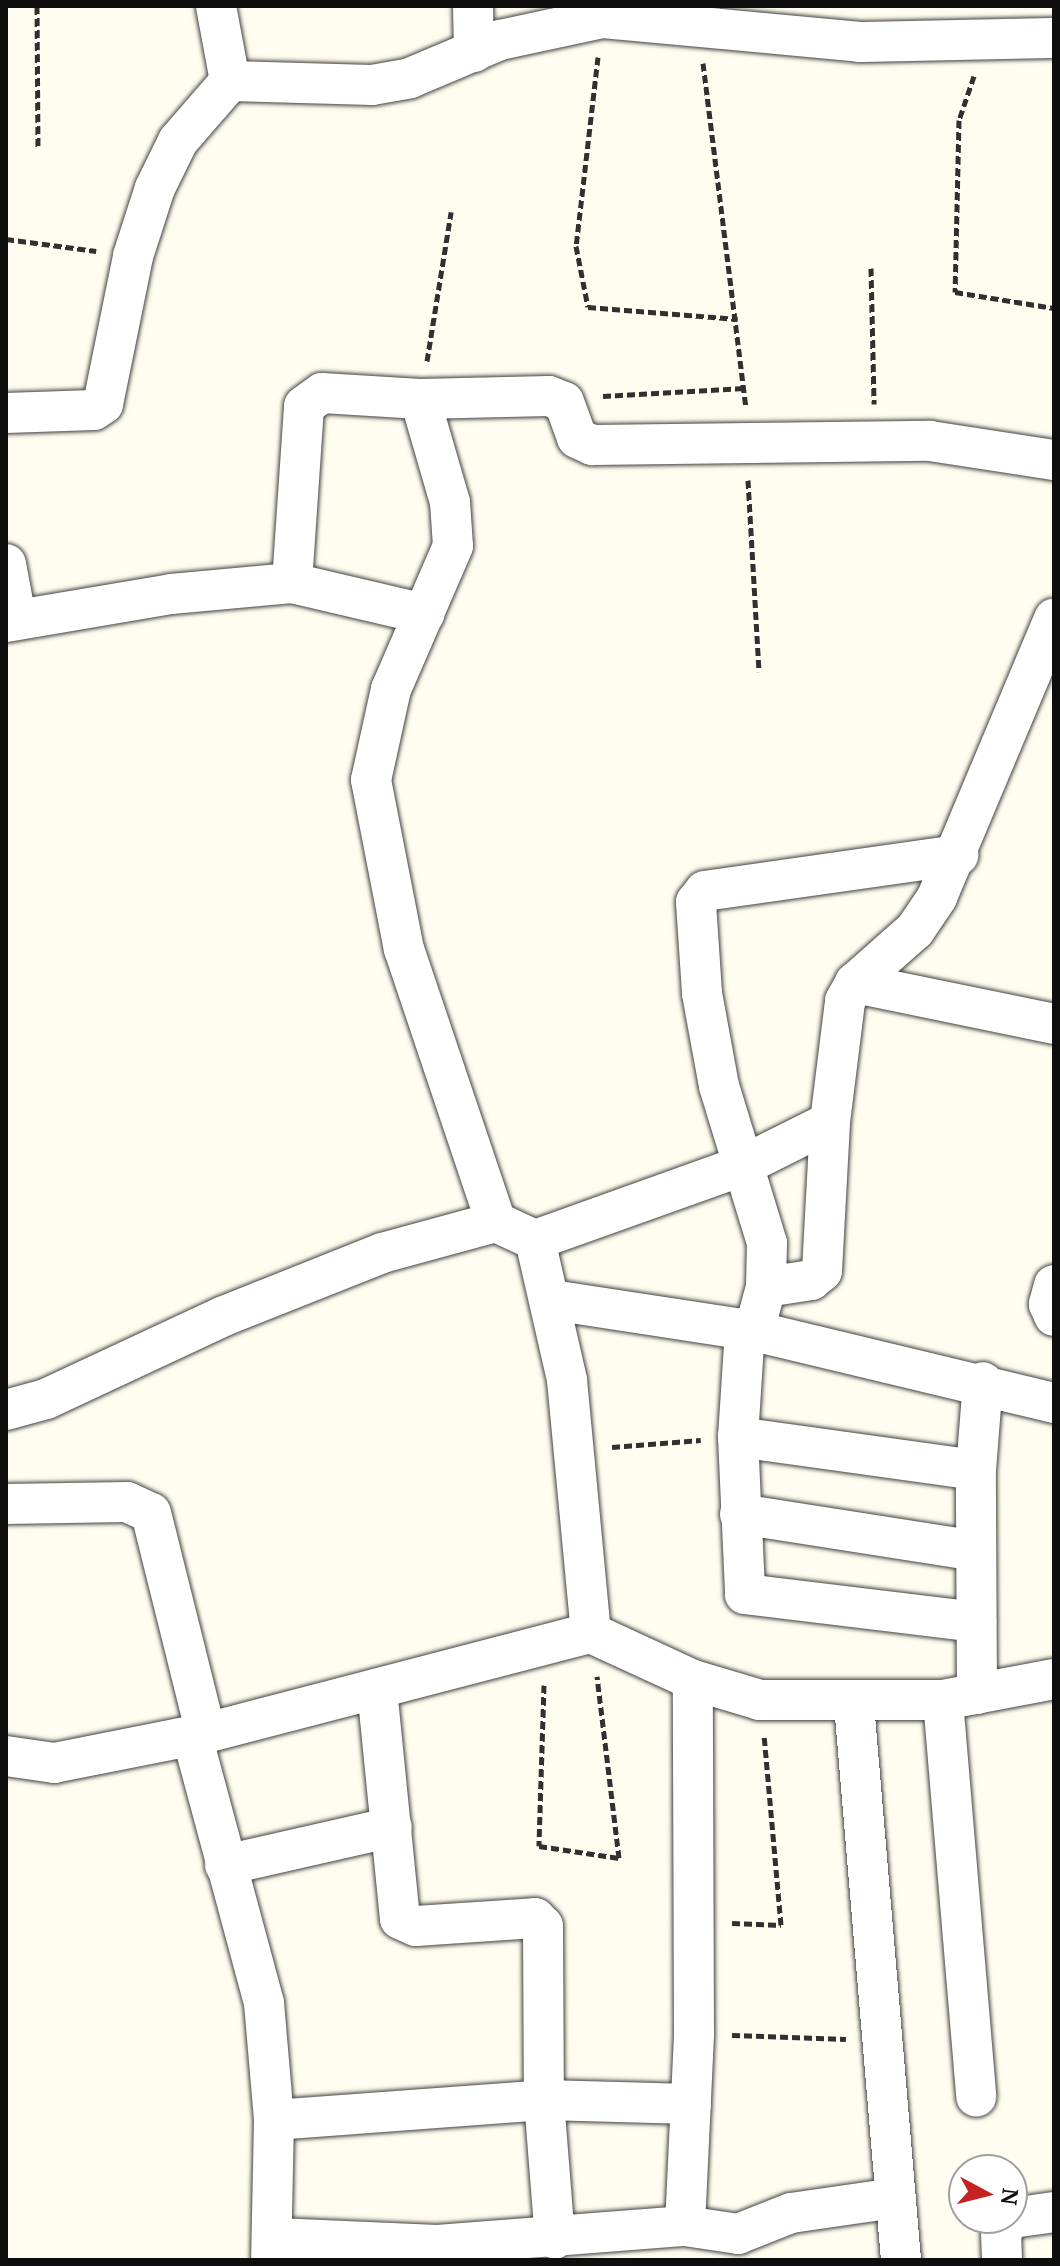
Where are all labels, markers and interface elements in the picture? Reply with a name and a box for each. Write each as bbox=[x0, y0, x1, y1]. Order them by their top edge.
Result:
north arrow bbox=[948, 2154, 1028, 2234]
text: N bbox=[995, 2187, 1026, 2207]

